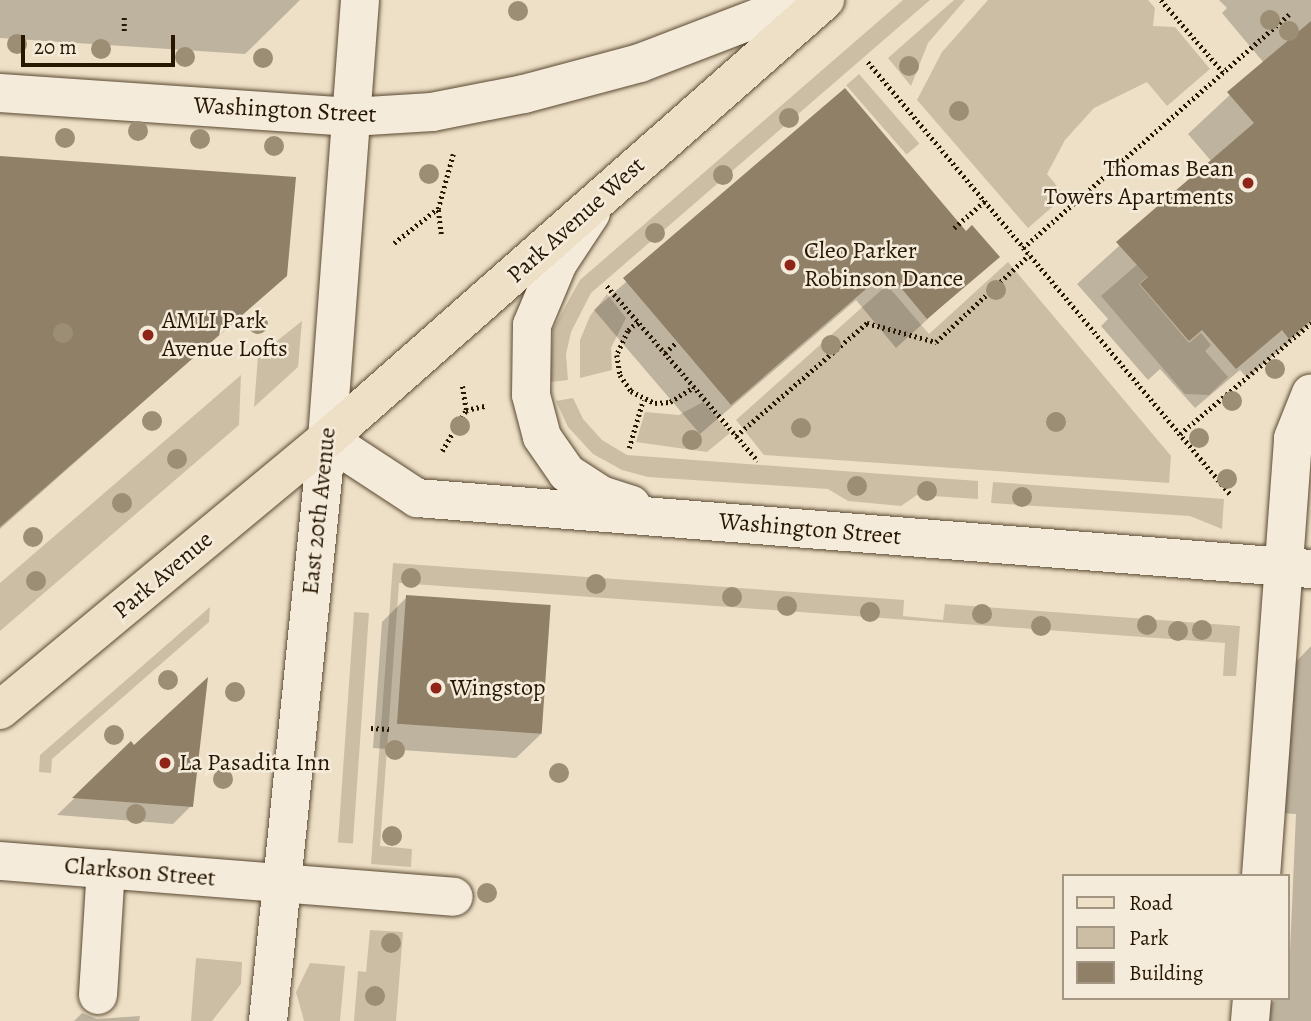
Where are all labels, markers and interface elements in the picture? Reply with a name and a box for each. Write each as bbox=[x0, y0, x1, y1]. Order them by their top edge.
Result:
scale bar bbox=[24, 21, 178, 65]
text: 20 m bbox=[34, 33, 77, 61]
street label: Washington Street bbox=[193, 91, 377, 129]
street label: Park Avenue West bbox=[501, 151, 651, 289]
place label: Thomas Bean Towers Apartments bbox=[1044, 155, 1234, 211]
marker: Thomas Bean Towers Apartments bbox=[1240, 175, 1256, 191]
place label: Cleo Parker Robinson Dance bbox=[804, 237, 963, 293]
marker: Cleo Parker Robinson Dance bbox=[782, 257, 798, 273]
place label: AMLI Park Avenue Lofts bbox=[162, 307, 288, 363]
marker: AMLI Park Avenue Lofts bbox=[140, 327, 156, 343]
street label: East 20th Avenue bbox=[296, 426, 342, 596]
street label: Washington Street bbox=[718, 507, 902, 551]
street label: Park Avenue bbox=[107, 525, 219, 625]
place label: Wingstop bbox=[450, 674, 546, 702]
marker: Wingstop bbox=[428, 680, 444, 696]
place label: La Pasadita Inn bbox=[179, 749, 330, 777]
marker: La Pasadita Inn bbox=[157, 755, 173, 771]
street label: Clarkson Street bbox=[63, 851, 217, 893]
legend bbox=[1062, 874, 1290, 1000]
text: Road bbox=[1129, 889, 1173, 917]
text: Park bbox=[1129, 924, 1168, 952]
text: Building bbox=[1129, 959, 1203, 987]

